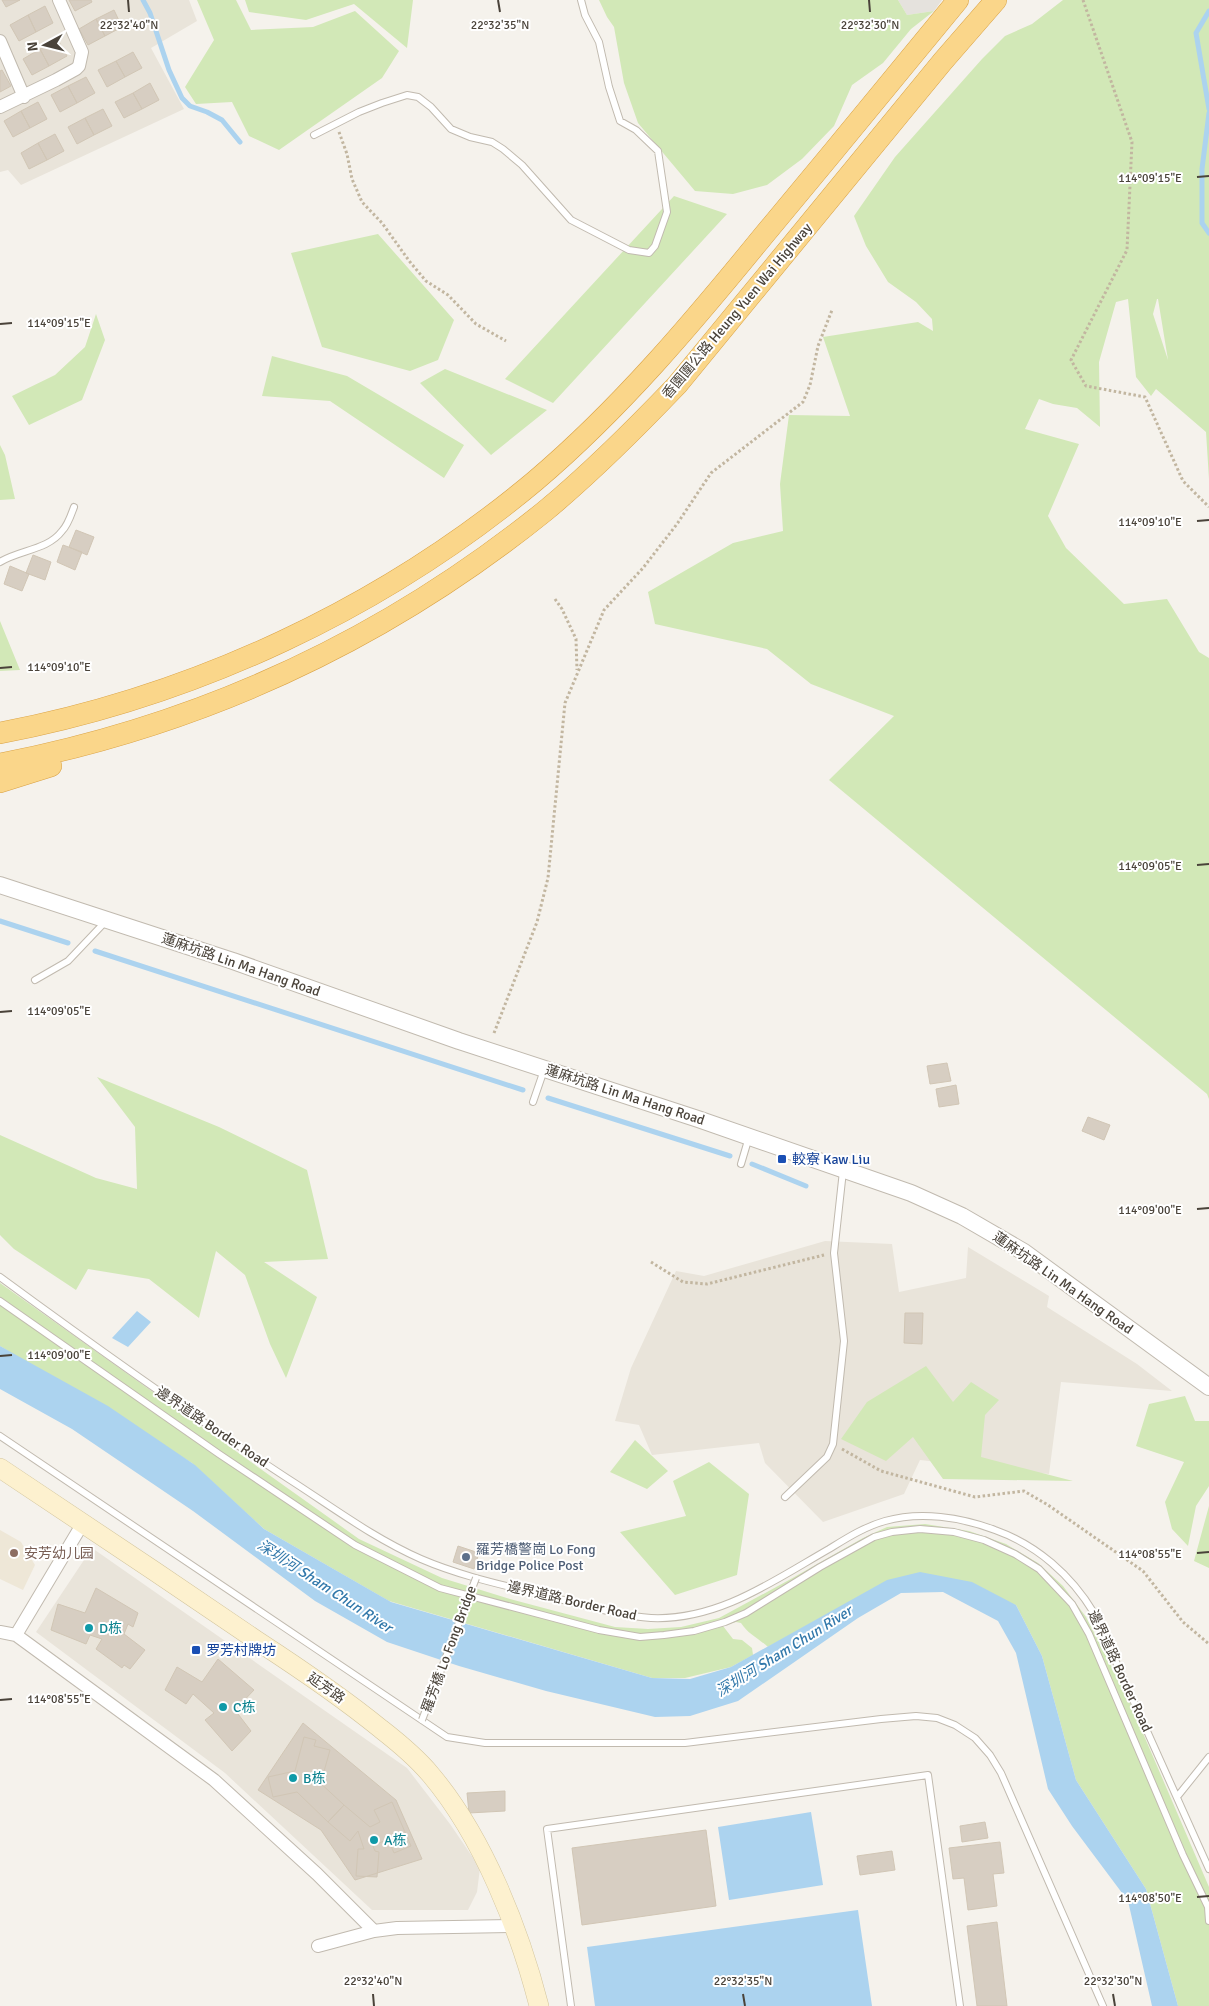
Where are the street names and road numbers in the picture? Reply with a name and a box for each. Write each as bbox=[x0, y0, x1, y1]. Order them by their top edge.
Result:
street label: 香園圍公路 Heung Yuen Wai Highway bbox=[659, 219, 816, 402]
street label: 蓮麻坑路 Lin Ma Hang Road bbox=[159, 930, 323, 1000]
street label: 蓮麻坑路 Lin Ma Hang Road bbox=[543, 1061, 707, 1129]
street label: 蓮麻坑路 Lin Ma Hang Road bbox=[990, 1228, 1136, 1338]
street label: 邊界道路 Border Road bbox=[152, 1383, 272, 1471]
street label: 邊界道路 Border Road bbox=[506, 1578, 638, 1624]
street label: 羅芳橋 Lo Fong Bridge bbox=[418, 1583, 480, 1715]
street label: 邊界道路 Border Road bbox=[1084, 1607, 1156, 1735]
street label: 延芳路 bbox=[304, 1669, 348, 1707]

